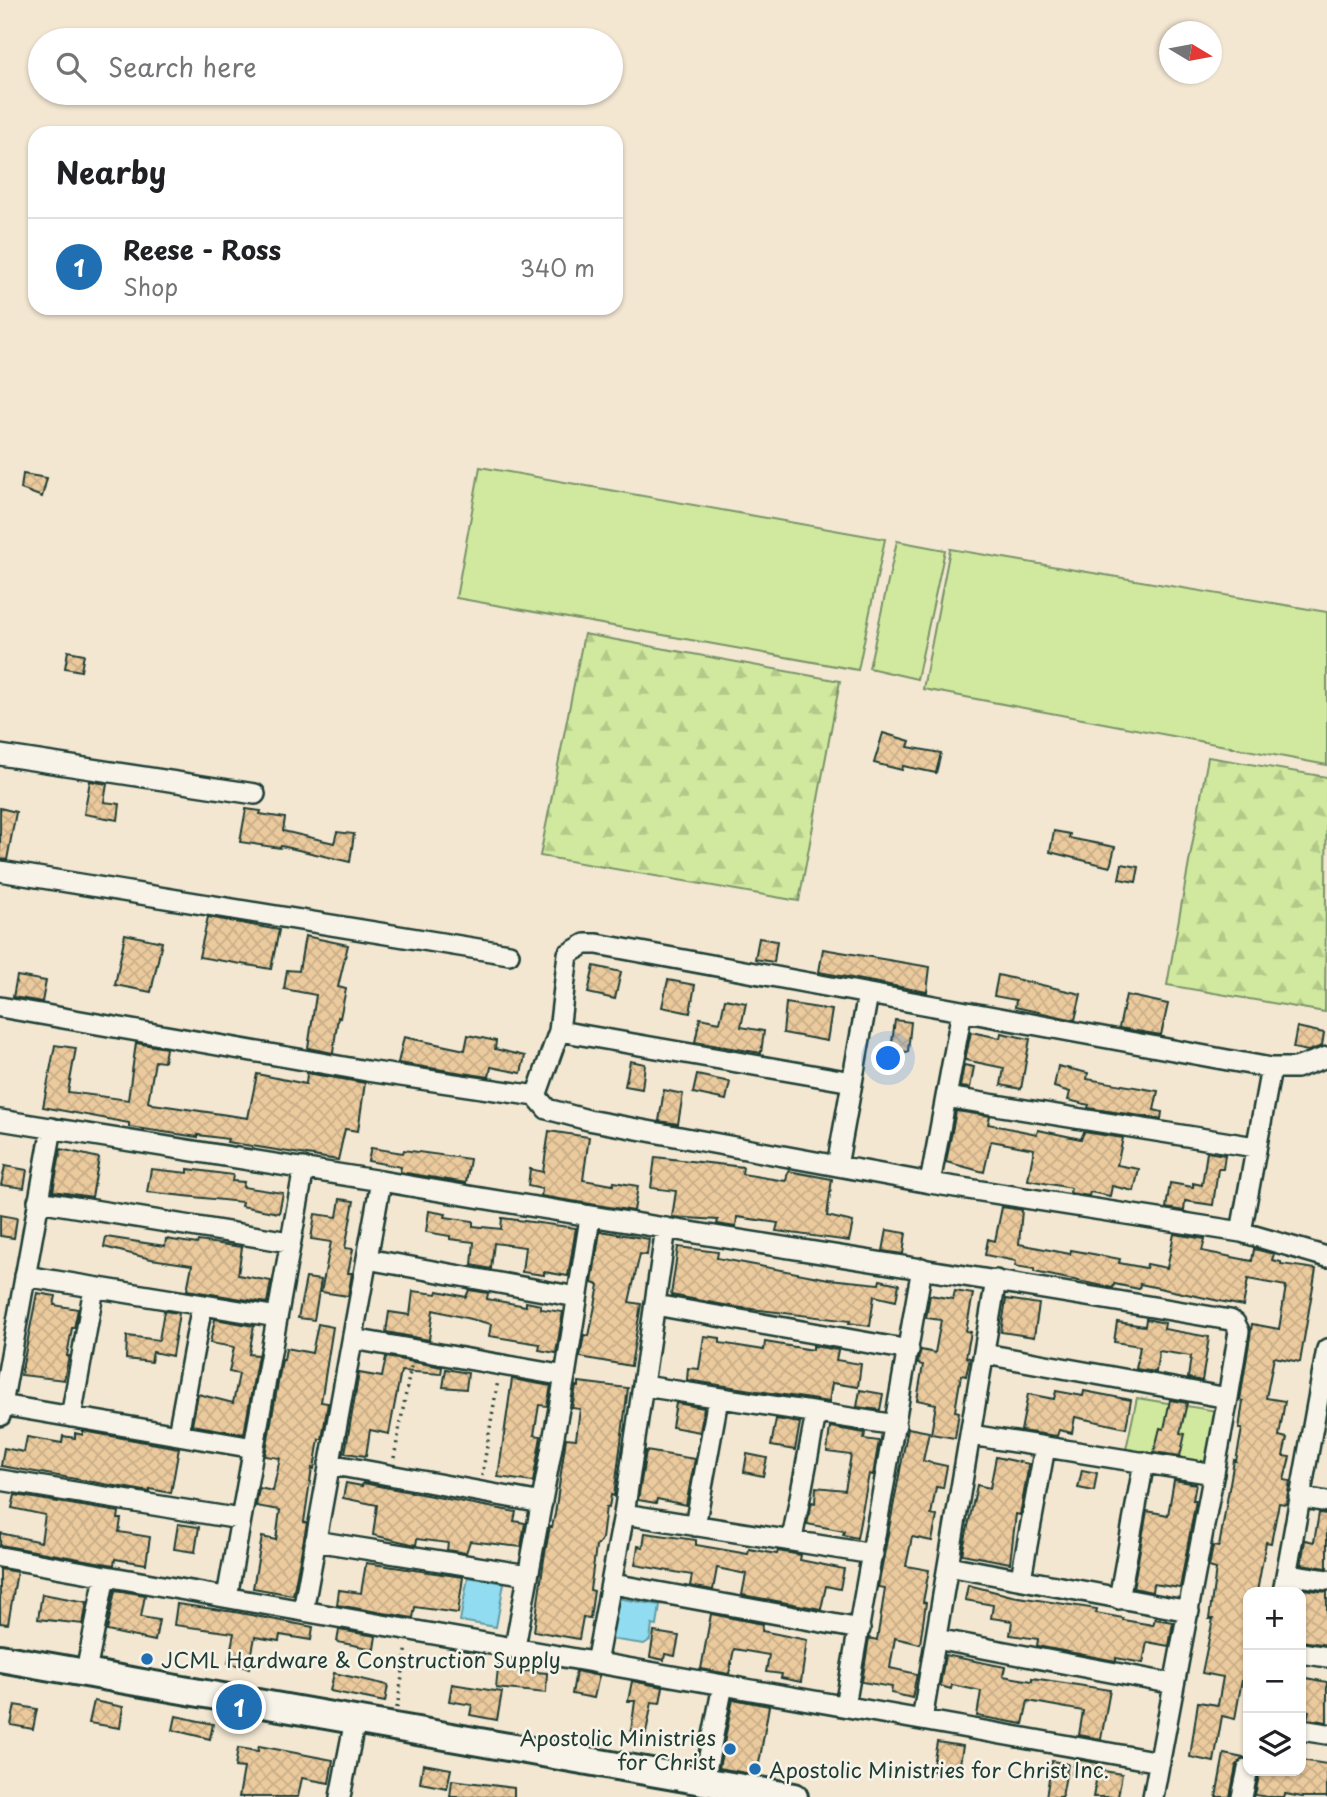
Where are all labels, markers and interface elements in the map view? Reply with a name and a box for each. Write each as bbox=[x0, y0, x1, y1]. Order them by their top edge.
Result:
north arrow bbox=[1159, 21, 1222, 84]
search box bbox=[28, 28, 623, 105]
text: Search here bbox=[108, 47, 257, 86]
icon: search bbox=[52, 48, 90, 86]
text: Nearby bbox=[56, 149, 166, 194]
text: Reese - Ross bbox=[123, 230, 281, 269]
text: 1 bbox=[74, 250, 85, 285]
text: 340 m bbox=[520, 250, 595, 285]
text: Shop bbox=[123, 269, 178, 304]
your location bbox=[871, 1041, 905, 1075]
map controls bbox=[1243, 1587, 1306, 1776]
button: + bbox=[1243, 1587, 1306, 1650]
place label: JCML Hardware & Construction Supply bbox=[161, 1643, 561, 1675]
button: − bbox=[1243, 1650, 1306, 1713]
marker: JCML Hardware & Construction Supply bbox=[139, 1651, 155, 1667]
pin: 1 bbox=[216, 1681, 262, 1733]
button: layers bbox=[1243, 1713, 1306, 1776]
place label: Apostolic Ministries for Christ bbox=[520, 1721, 716, 1777]
marker: Apostolic Ministries for Christ bbox=[722, 1741, 738, 1757]
place label: Apostolic Ministries for Christ Inc. bbox=[769, 1753, 1109, 1785]
marker: Apostolic Ministries for Christ Inc. bbox=[747, 1761, 763, 1777]

